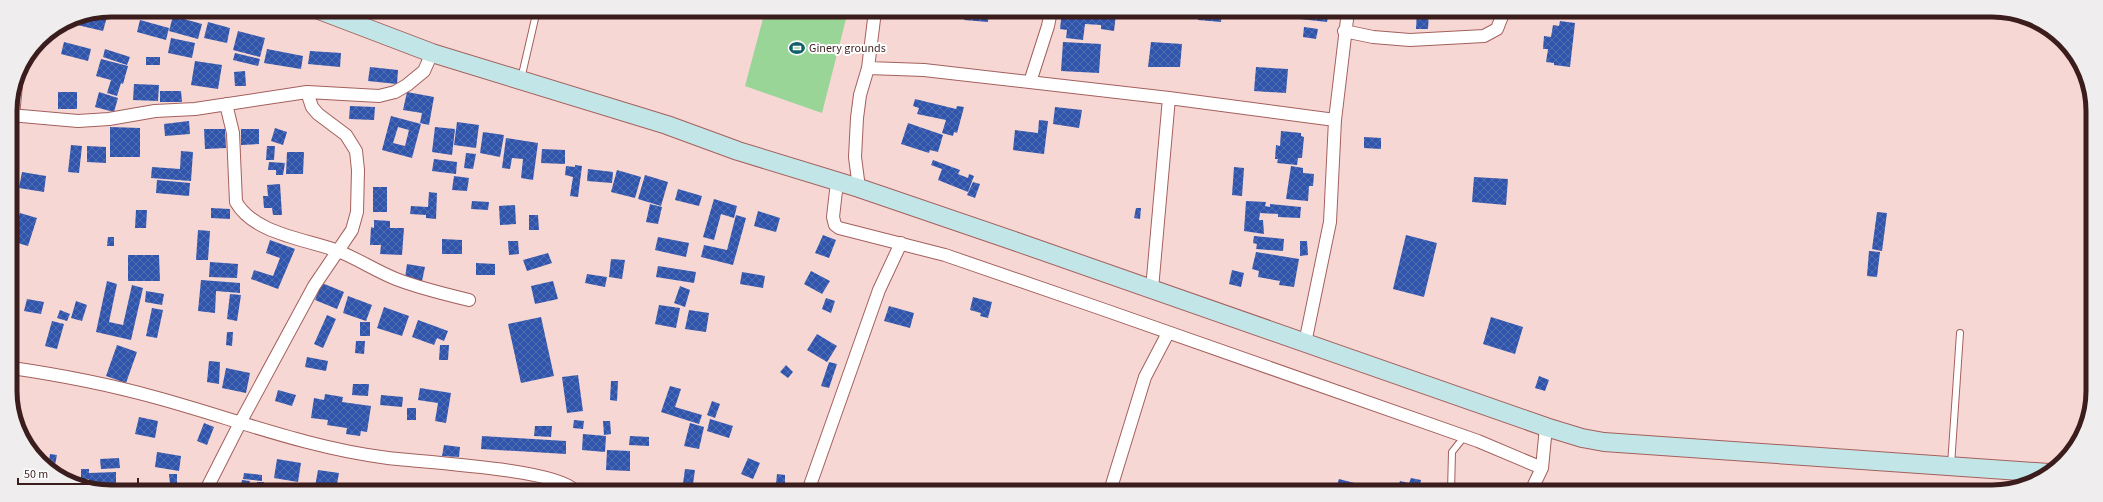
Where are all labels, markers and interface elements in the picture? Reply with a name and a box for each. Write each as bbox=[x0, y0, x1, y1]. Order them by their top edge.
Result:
sports icon: Ginery grounds bbox=[788, 39, 806, 57]
place label: Ginery grounds bbox=[809, 40, 886, 57]
scale bar bbox=[18, 460, 138, 486]
text: 50 m bbox=[24, 466, 48, 483]

